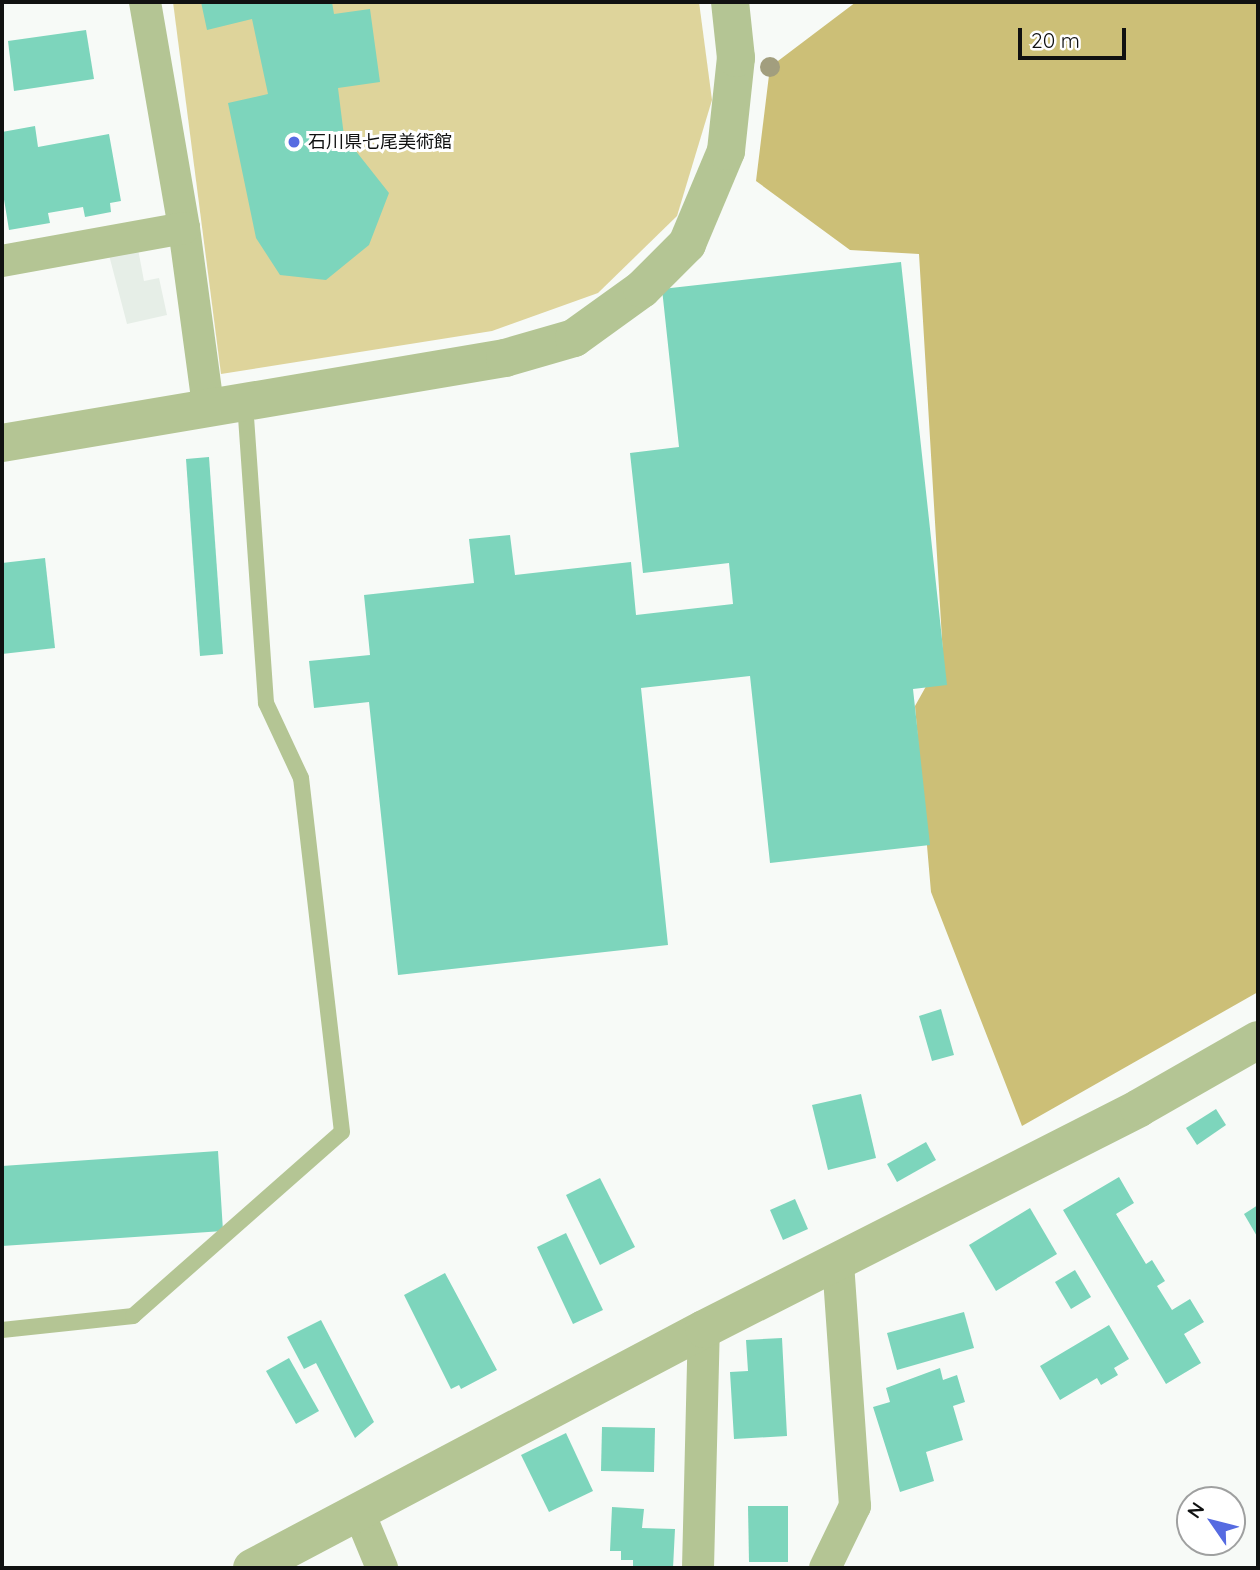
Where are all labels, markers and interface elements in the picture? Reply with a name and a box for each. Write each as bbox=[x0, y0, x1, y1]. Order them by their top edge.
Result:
scale bar bbox=[1022, 14, 1130, 58]
text: 20 m bbox=[1031, 27, 1080, 53]
place label: 石川県七尾美術館 bbox=[308, 131, 452, 153]
marker: 石川県七尾美術館 bbox=[286, 134, 302, 150]
north arrow bbox=[1176, 1486, 1246, 1556]
text: N bbox=[1182, 1497, 1209, 1523]

